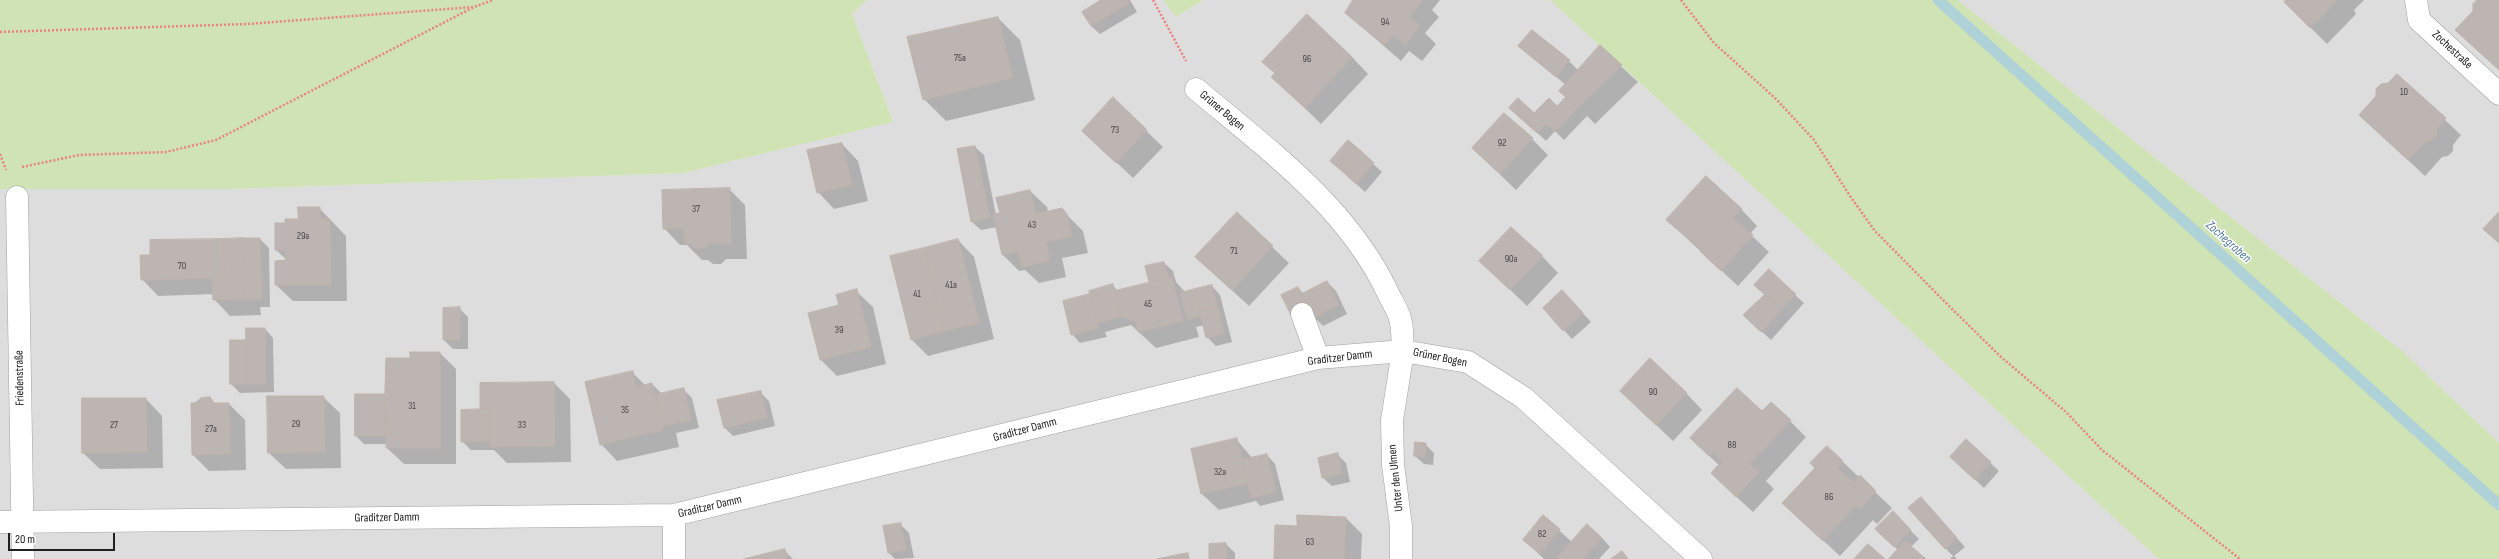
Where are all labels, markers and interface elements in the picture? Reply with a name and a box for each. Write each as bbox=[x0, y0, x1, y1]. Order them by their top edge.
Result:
house number: 94 bbox=[1381, 16, 1389, 28]
street label: Zochestraße bbox=[2429, 28, 2475, 72]
house number: 75a bbox=[954, 52, 966, 64]
house number: 96 bbox=[1303, 53, 1311, 65]
house number: 10 bbox=[2400, 86, 2408, 98]
street label: Grüner Bogen bbox=[1196, 88, 1248, 134]
house number: 73 bbox=[1111, 124, 1119, 136]
house number: 92 bbox=[1498, 137, 1506, 149]
house number: 37 bbox=[692, 203, 700, 215]
water label: Zochegraben bbox=[2202, 218, 2254, 266]
house number: 43 bbox=[1028, 219, 1036, 231]
house number: 29a bbox=[297, 230, 309, 242]
house number: 71 bbox=[1230, 245, 1238, 257]
house number: 90a bbox=[1505, 253, 1517, 265]
house number: 70 bbox=[178, 260, 186, 272]
house number: 41a bbox=[945, 279, 957, 291]
house number: 41 bbox=[913, 288, 921, 300]
house number: 45 bbox=[1144, 298, 1152, 310]
house number: 39 bbox=[835, 324, 843, 336]
street label: Grüner Bogen bbox=[1412, 345, 1468, 371]
street label: Graditzer Damm bbox=[1307, 347, 1373, 369]
street label: Friedenstraße bbox=[12, 350, 28, 406]
house number: 90 bbox=[1649, 386, 1657, 398]
house number: 31 bbox=[408, 400, 416, 412]
house number: 35 bbox=[621, 404, 629, 416]
street label: Graditzer Damm bbox=[992, 415, 1058, 445]
house number: 29 bbox=[292, 418, 300, 430]
house number: 27 bbox=[110, 419, 118, 431]
house number: 33 bbox=[518, 419, 526, 431]
house number: 27a bbox=[205, 423, 217, 435]
house number: 88 bbox=[1728, 439, 1736, 451]
street label: Unter den Ulmen bbox=[1385, 444, 1407, 512]
house number: 32a bbox=[1214, 466, 1226, 478]
house number: 86 bbox=[1825, 491, 1833, 503]
street label: Graditzer Damm bbox=[677, 493, 743, 521]
street label: Graditzer Damm bbox=[354, 510, 420, 526]
scale bar bbox=[10, 525, 117, 551]
house number: 82 bbox=[1538, 528, 1546, 540]
text: 20 m bbox=[15, 532, 35, 547]
house number: 63 bbox=[1306, 536, 1314, 548]

